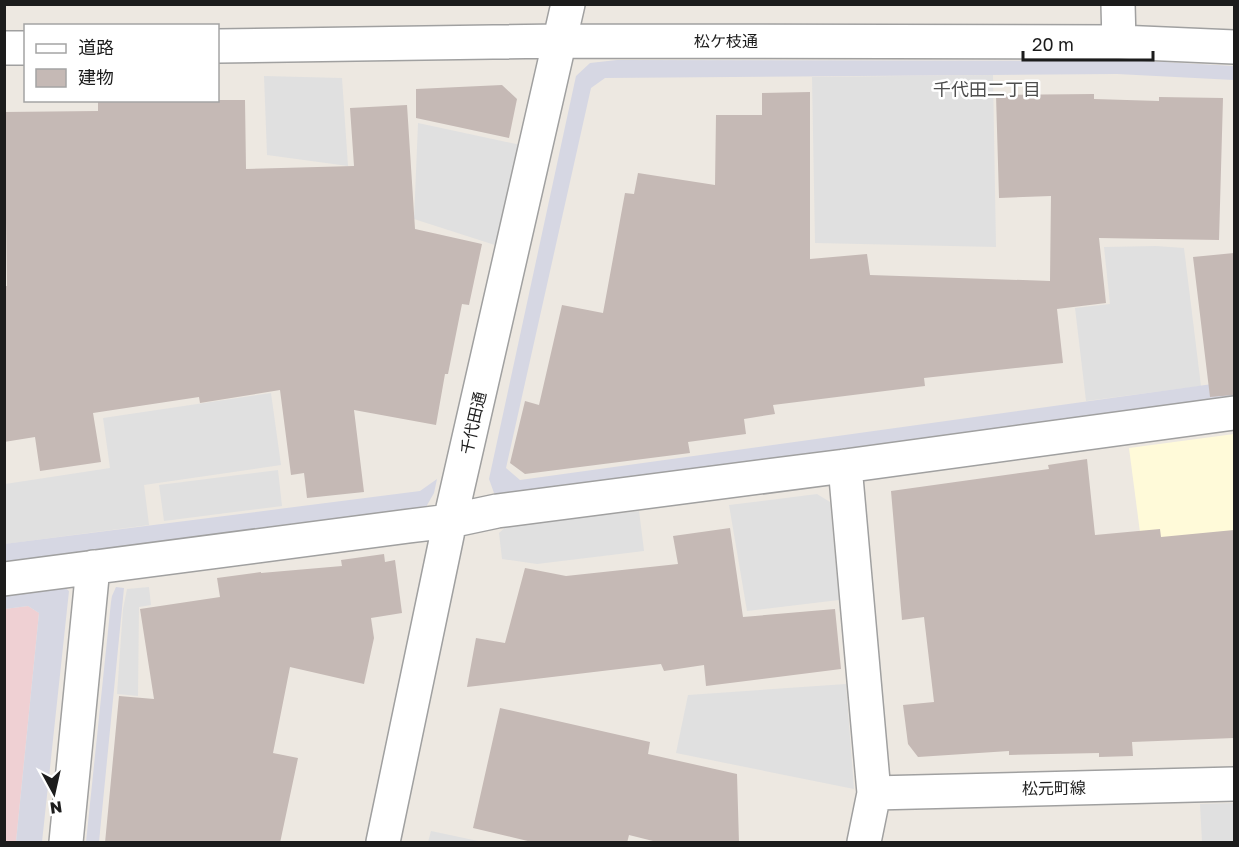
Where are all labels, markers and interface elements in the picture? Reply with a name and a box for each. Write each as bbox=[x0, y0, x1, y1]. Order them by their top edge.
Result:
legend bbox=[24, 24, 219, 102]
scale bar bbox=[1023, 24, 1154, 62]
street label: 松ケ枝通 bbox=[694, 31, 758, 51]
text: 20 m bbox=[1032, 33, 1074, 55]
text: 道路 bbox=[78, 36, 114, 58]
text: 建物 bbox=[78, 66, 114, 88]
district label: 千代田二丁目 bbox=[933, 78, 1041, 100]
street label: 千代田通 bbox=[456, 390, 490, 456]
north arrow bbox=[24, 763, 84, 823]
street label: 松元町線 bbox=[1022, 777, 1086, 799]
text: N bbox=[49, 797, 64, 819]

